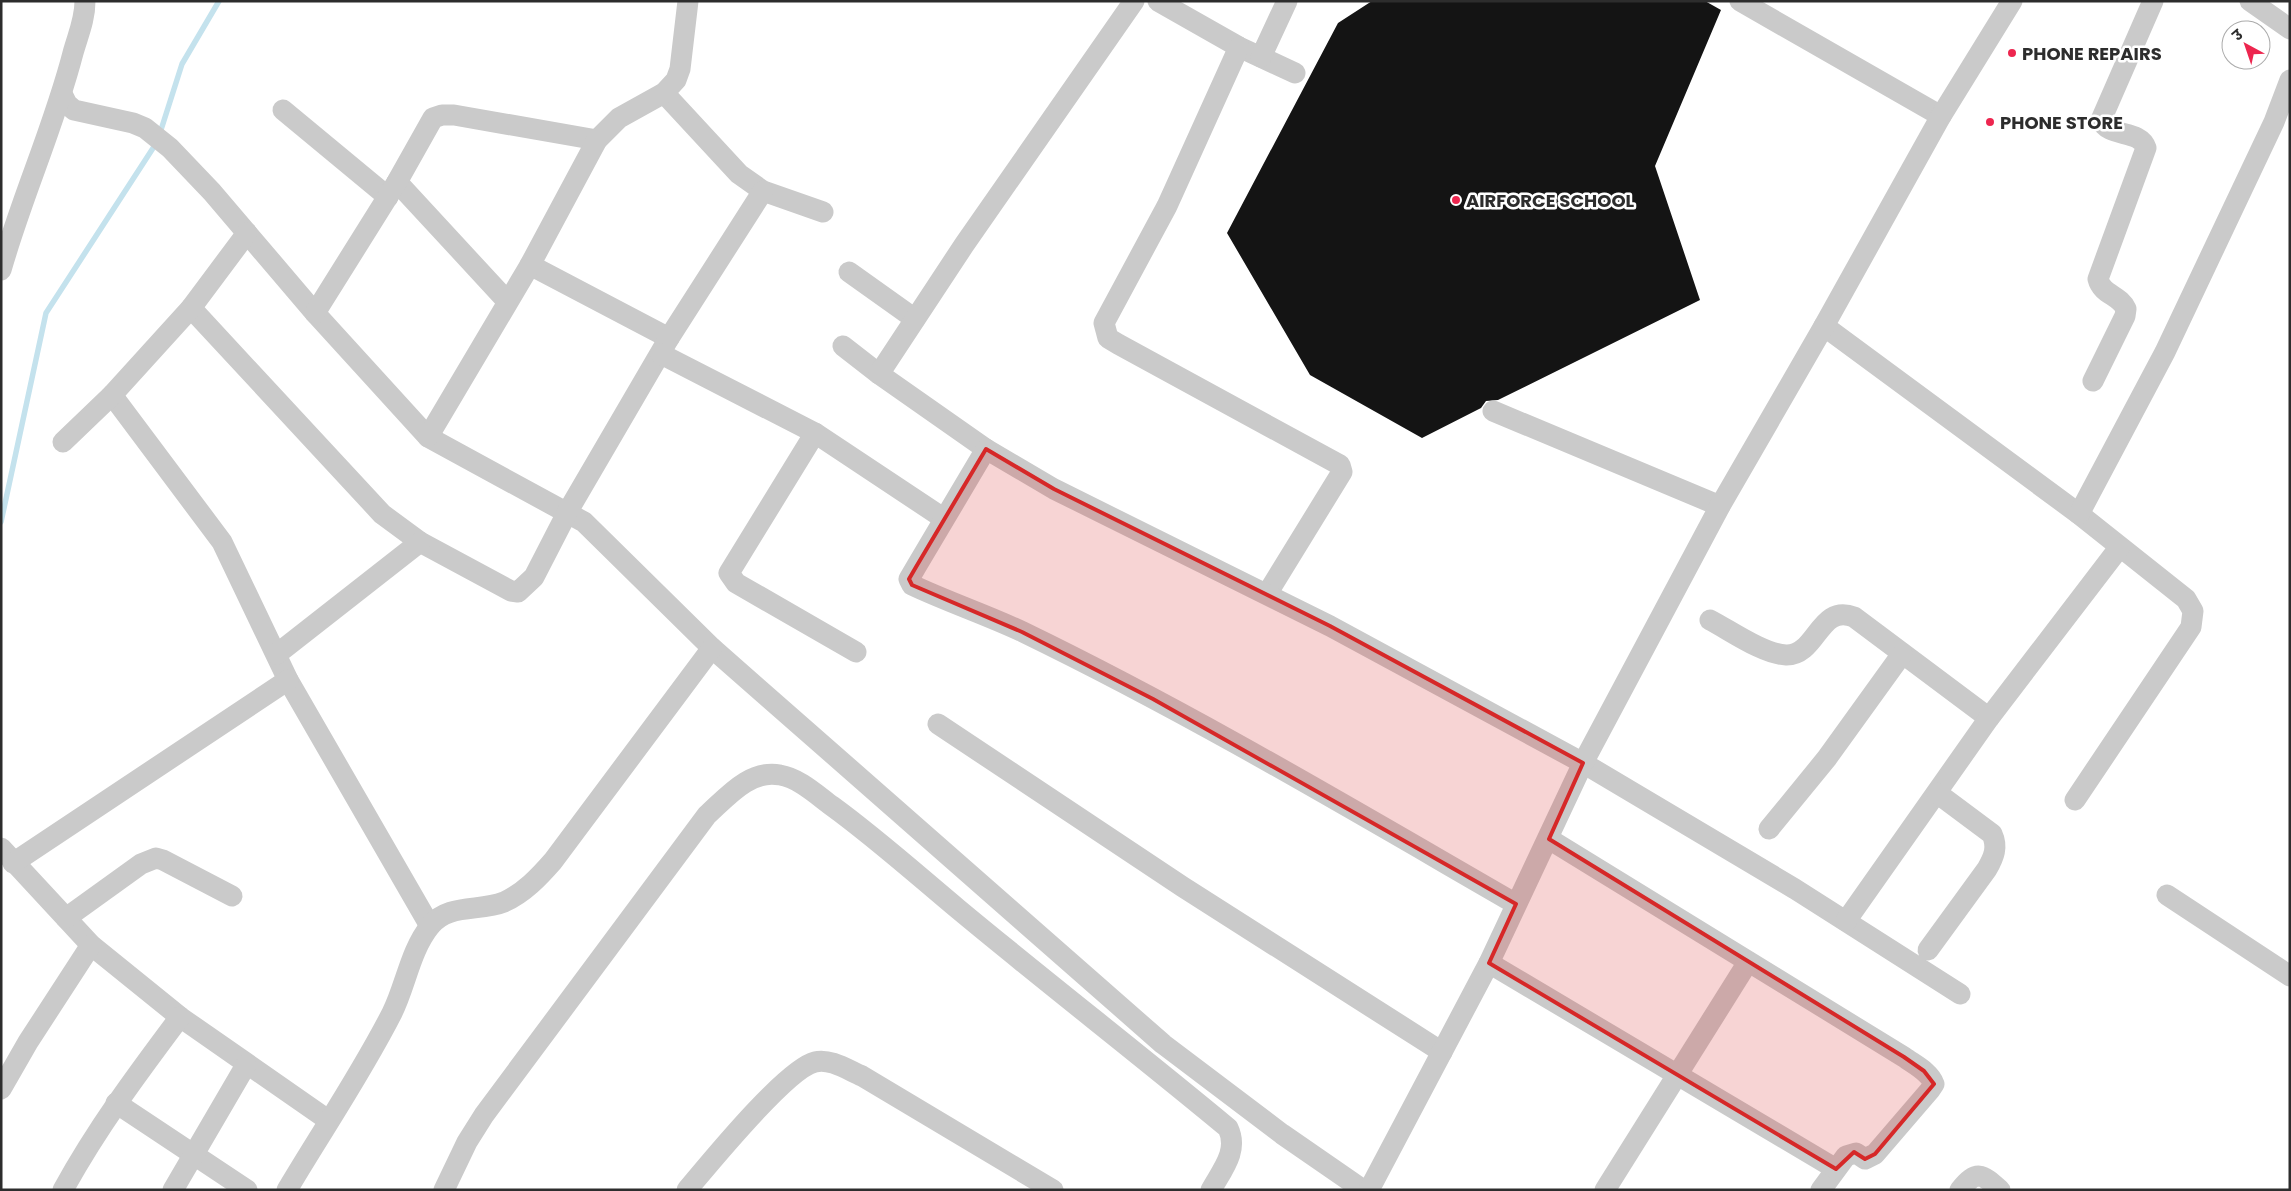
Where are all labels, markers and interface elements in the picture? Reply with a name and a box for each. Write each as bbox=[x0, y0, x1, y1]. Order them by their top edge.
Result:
north arrow bbox=[2221, 20, 2271, 70]
text: उ bbox=[2227, 24, 2248, 46]
place label: PHONE REPAIRS bbox=[2022, 41, 2162, 66]
marker: PHONE REPAIRS bbox=[2006, 47, 2018, 59]
place label: PHONE STORE bbox=[2000, 110, 2123, 135]
marker: PHONE STORE bbox=[1984, 116, 1996, 128]
place label: AIRFORCE SCHOOL bbox=[1466, 188, 1635, 213]
marker: AIRFORCE SCHOOL bbox=[1450, 194, 1462, 206]

